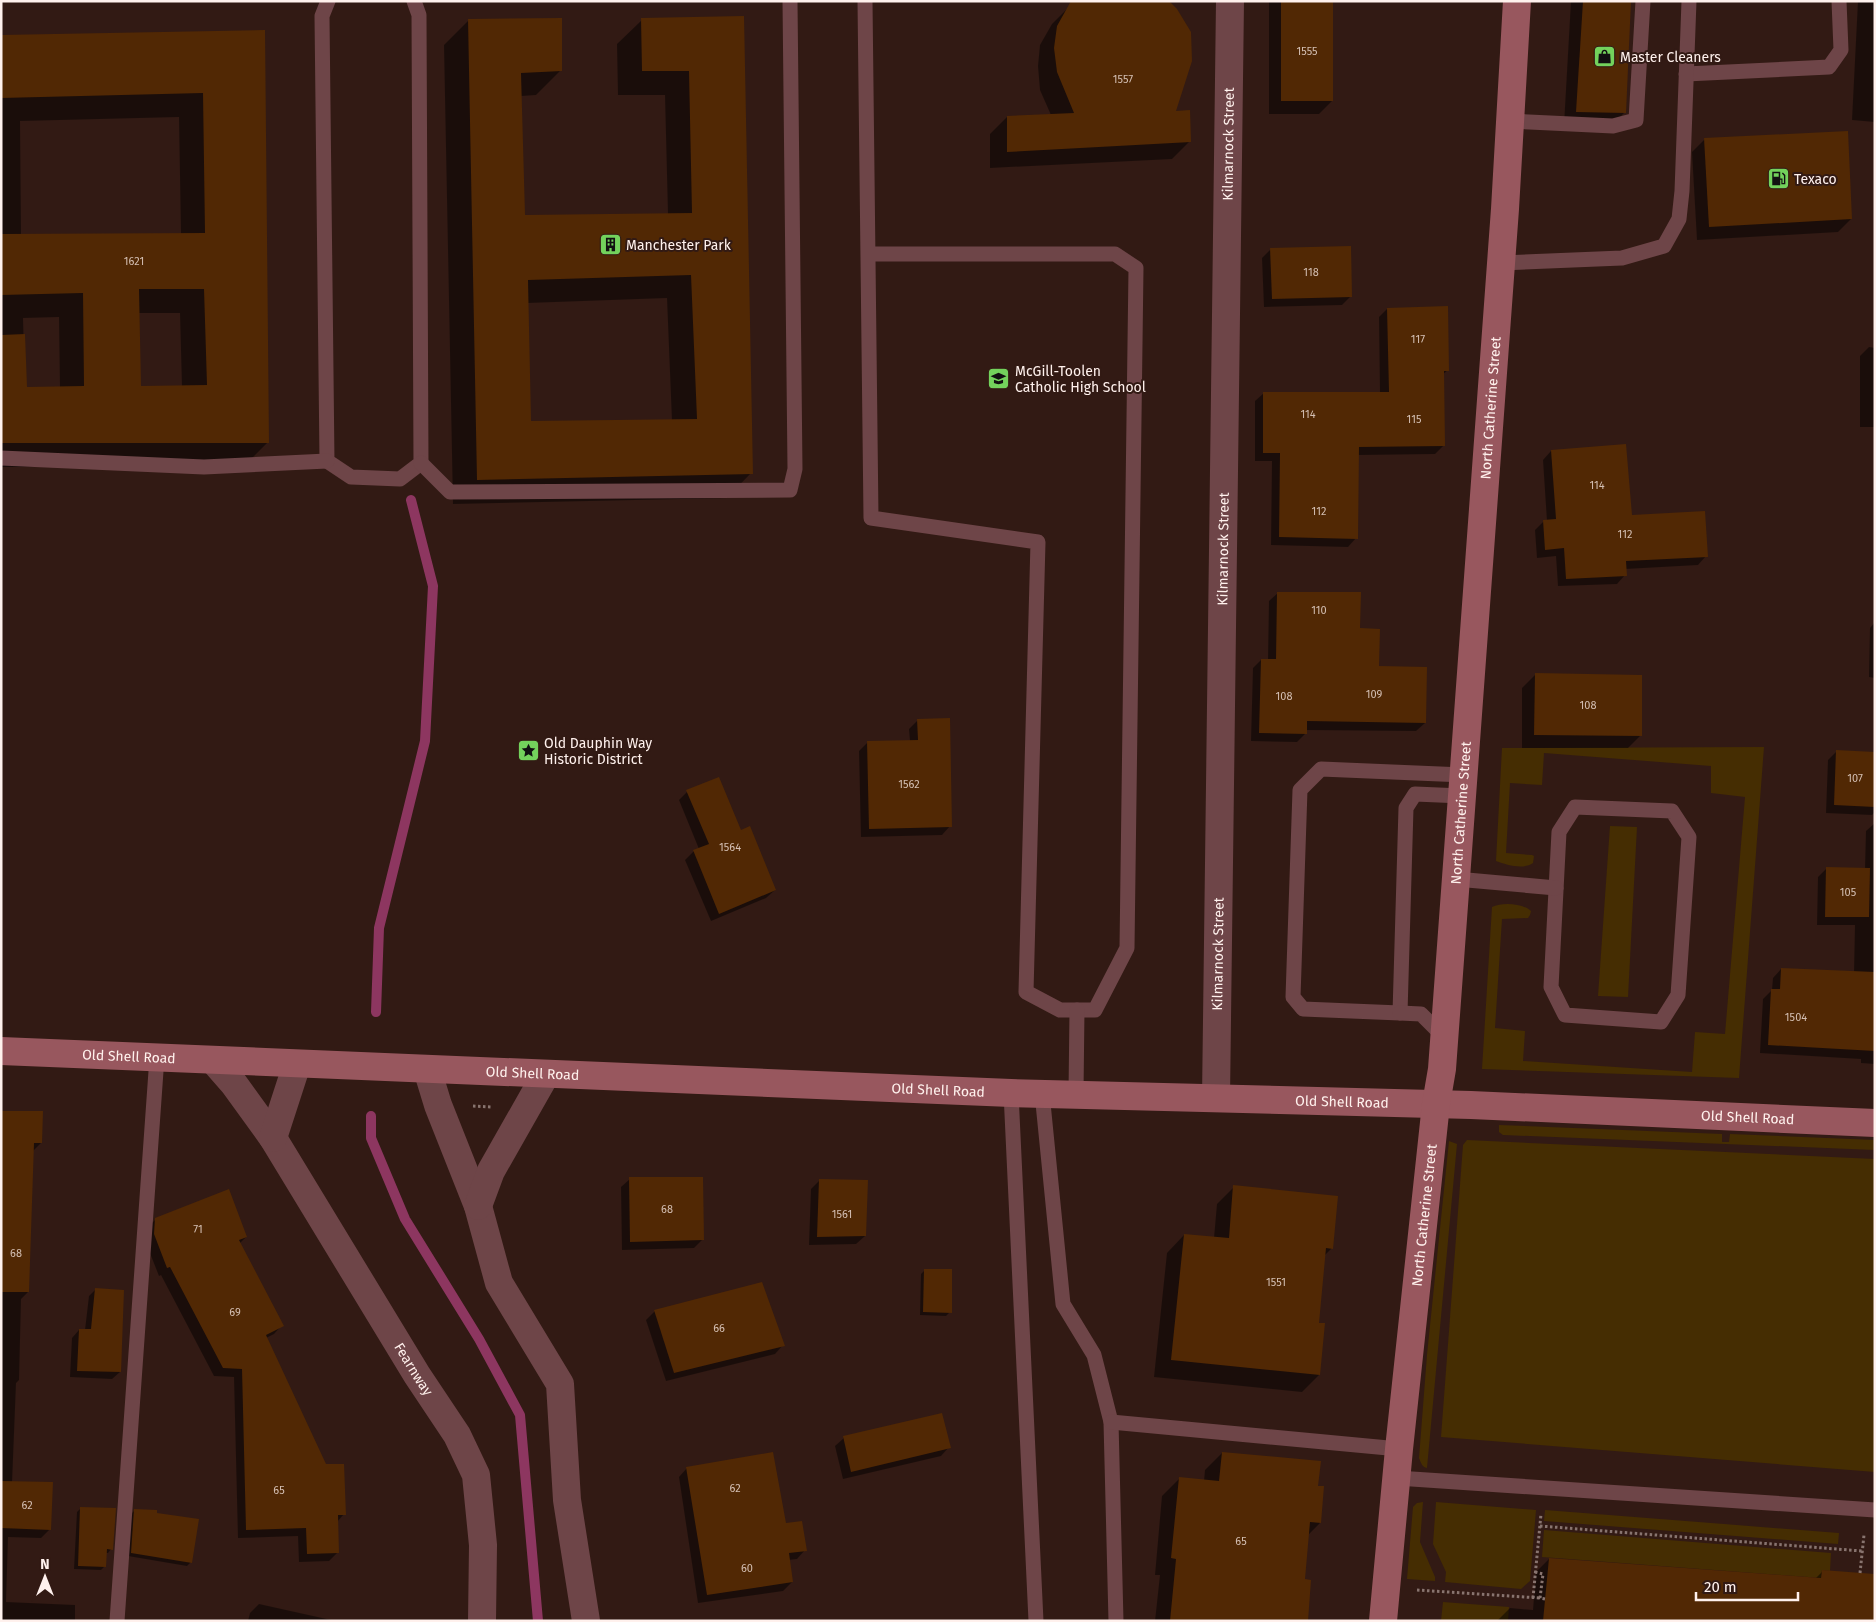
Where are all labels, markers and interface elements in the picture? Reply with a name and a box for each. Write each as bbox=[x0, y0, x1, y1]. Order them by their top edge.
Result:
house number: 1555 bbox=[1296, 45, 1318, 58]
shop icon: Master Cleaners bbox=[1592, 45, 1616, 69]
place label: Master Cleaners bbox=[1620, 49, 1721, 66]
house number: 1557 bbox=[1113, 73, 1133, 86]
street label: Kilmarnock Street bbox=[1219, 86, 1237, 201]
fuel station icon: Texaco bbox=[1766, 167, 1790, 191]
place label: Texaco bbox=[1794, 171, 1837, 188]
building icon: Manchester Park bbox=[598, 233, 622, 257]
place label: Manchester Park bbox=[626, 237, 732, 254]
house number: 1621 bbox=[124, 255, 144, 268]
house number: 118 bbox=[1303, 266, 1319, 279]
house number: 117 bbox=[1411, 333, 1425, 346]
street label: North Catherine Street bbox=[1477, 335, 1504, 480]
place label: McGill-Toolen Catholic High School bbox=[1015, 363, 1146, 396]
school or university icon: McGill-Toolen Catholic High School bbox=[987, 367, 1011, 391]
house number: 114 bbox=[1300, 408, 1316, 421]
house number: 115 bbox=[1407, 413, 1422, 426]
house number: 114 bbox=[1589, 479, 1605, 492]
street label: Kilmarnock Street bbox=[1214, 491, 1232, 606]
house number: 112 bbox=[1312, 505, 1326, 518]
house number: 112 bbox=[1618, 528, 1632, 541]
house number: 110 bbox=[1311, 604, 1327, 617]
house number: 109 bbox=[1366, 688, 1383, 701]
house number: 108 bbox=[1276, 690, 1292, 703]
house number: 108 bbox=[1580, 699, 1596, 712]
place label: Old Dauphin Way Historic District bbox=[544, 735, 652, 768]
place icon: Old Dauphin Way Historic District bbox=[516, 739, 540, 763]
street label: North Catherine Street bbox=[1447, 740, 1475, 885]
house number: 107 bbox=[1847, 772, 1863, 785]
house number: 1562 bbox=[898, 778, 920, 791]
house number: 1564 bbox=[719, 841, 741, 854]
house number: 105 bbox=[1840, 886, 1857, 899]
street label: Kilmarnock Street bbox=[1209, 896, 1227, 1011]
house number: 1504 bbox=[1785, 1011, 1807, 1024]
street label: Old Shell Road bbox=[82, 1046, 176, 1067]
street label: Old Shell Road bbox=[485, 1063, 580, 1084]
street label: Old Shell Road bbox=[891, 1080, 985, 1100]
street label: Old Shell Road bbox=[1295, 1092, 1389, 1111]
street label: Old Shell Road bbox=[1701, 1107, 1795, 1128]
street label: North Catherine Street bbox=[1408, 1142, 1440, 1287]
house number: 68 bbox=[661, 1203, 673, 1216]
house number: 1561 bbox=[832, 1208, 852, 1221]
house number: 71 bbox=[193, 1223, 203, 1236]
house number: 68 bbox=[10, 1247, 22, 1260]
house number: 1551 bbox=[1266, 1276, 1286, 1289]
house number: 69 bbox=[229, 1306, 241, 1319]
house number: 66 bbox=[713, 1322, 725, 1335]
street label: Fearnway bbox=[391, 1339, 437, 1399]
house number: 62 bbox=[729, 1482, 741, 1495]
house number: 65 bbox=[273, 1484, 285, 1497]
house number: 62 bbox=[21, 1499, 33, 1512]
house number: 65 bbox=[1235, 1535, 1247, 1548]
north arrow bbox=[20, 1552, 70, 1602]
text: N bbox=[40, 1556, 50, 1573]
house number: 60 bbox=[741, 1562, 753, 1575]
scale bar bbox=[1696, 1570, 1798, 1602]
text: 20 m bbox=[1704, 1578, 1737, 1596]

